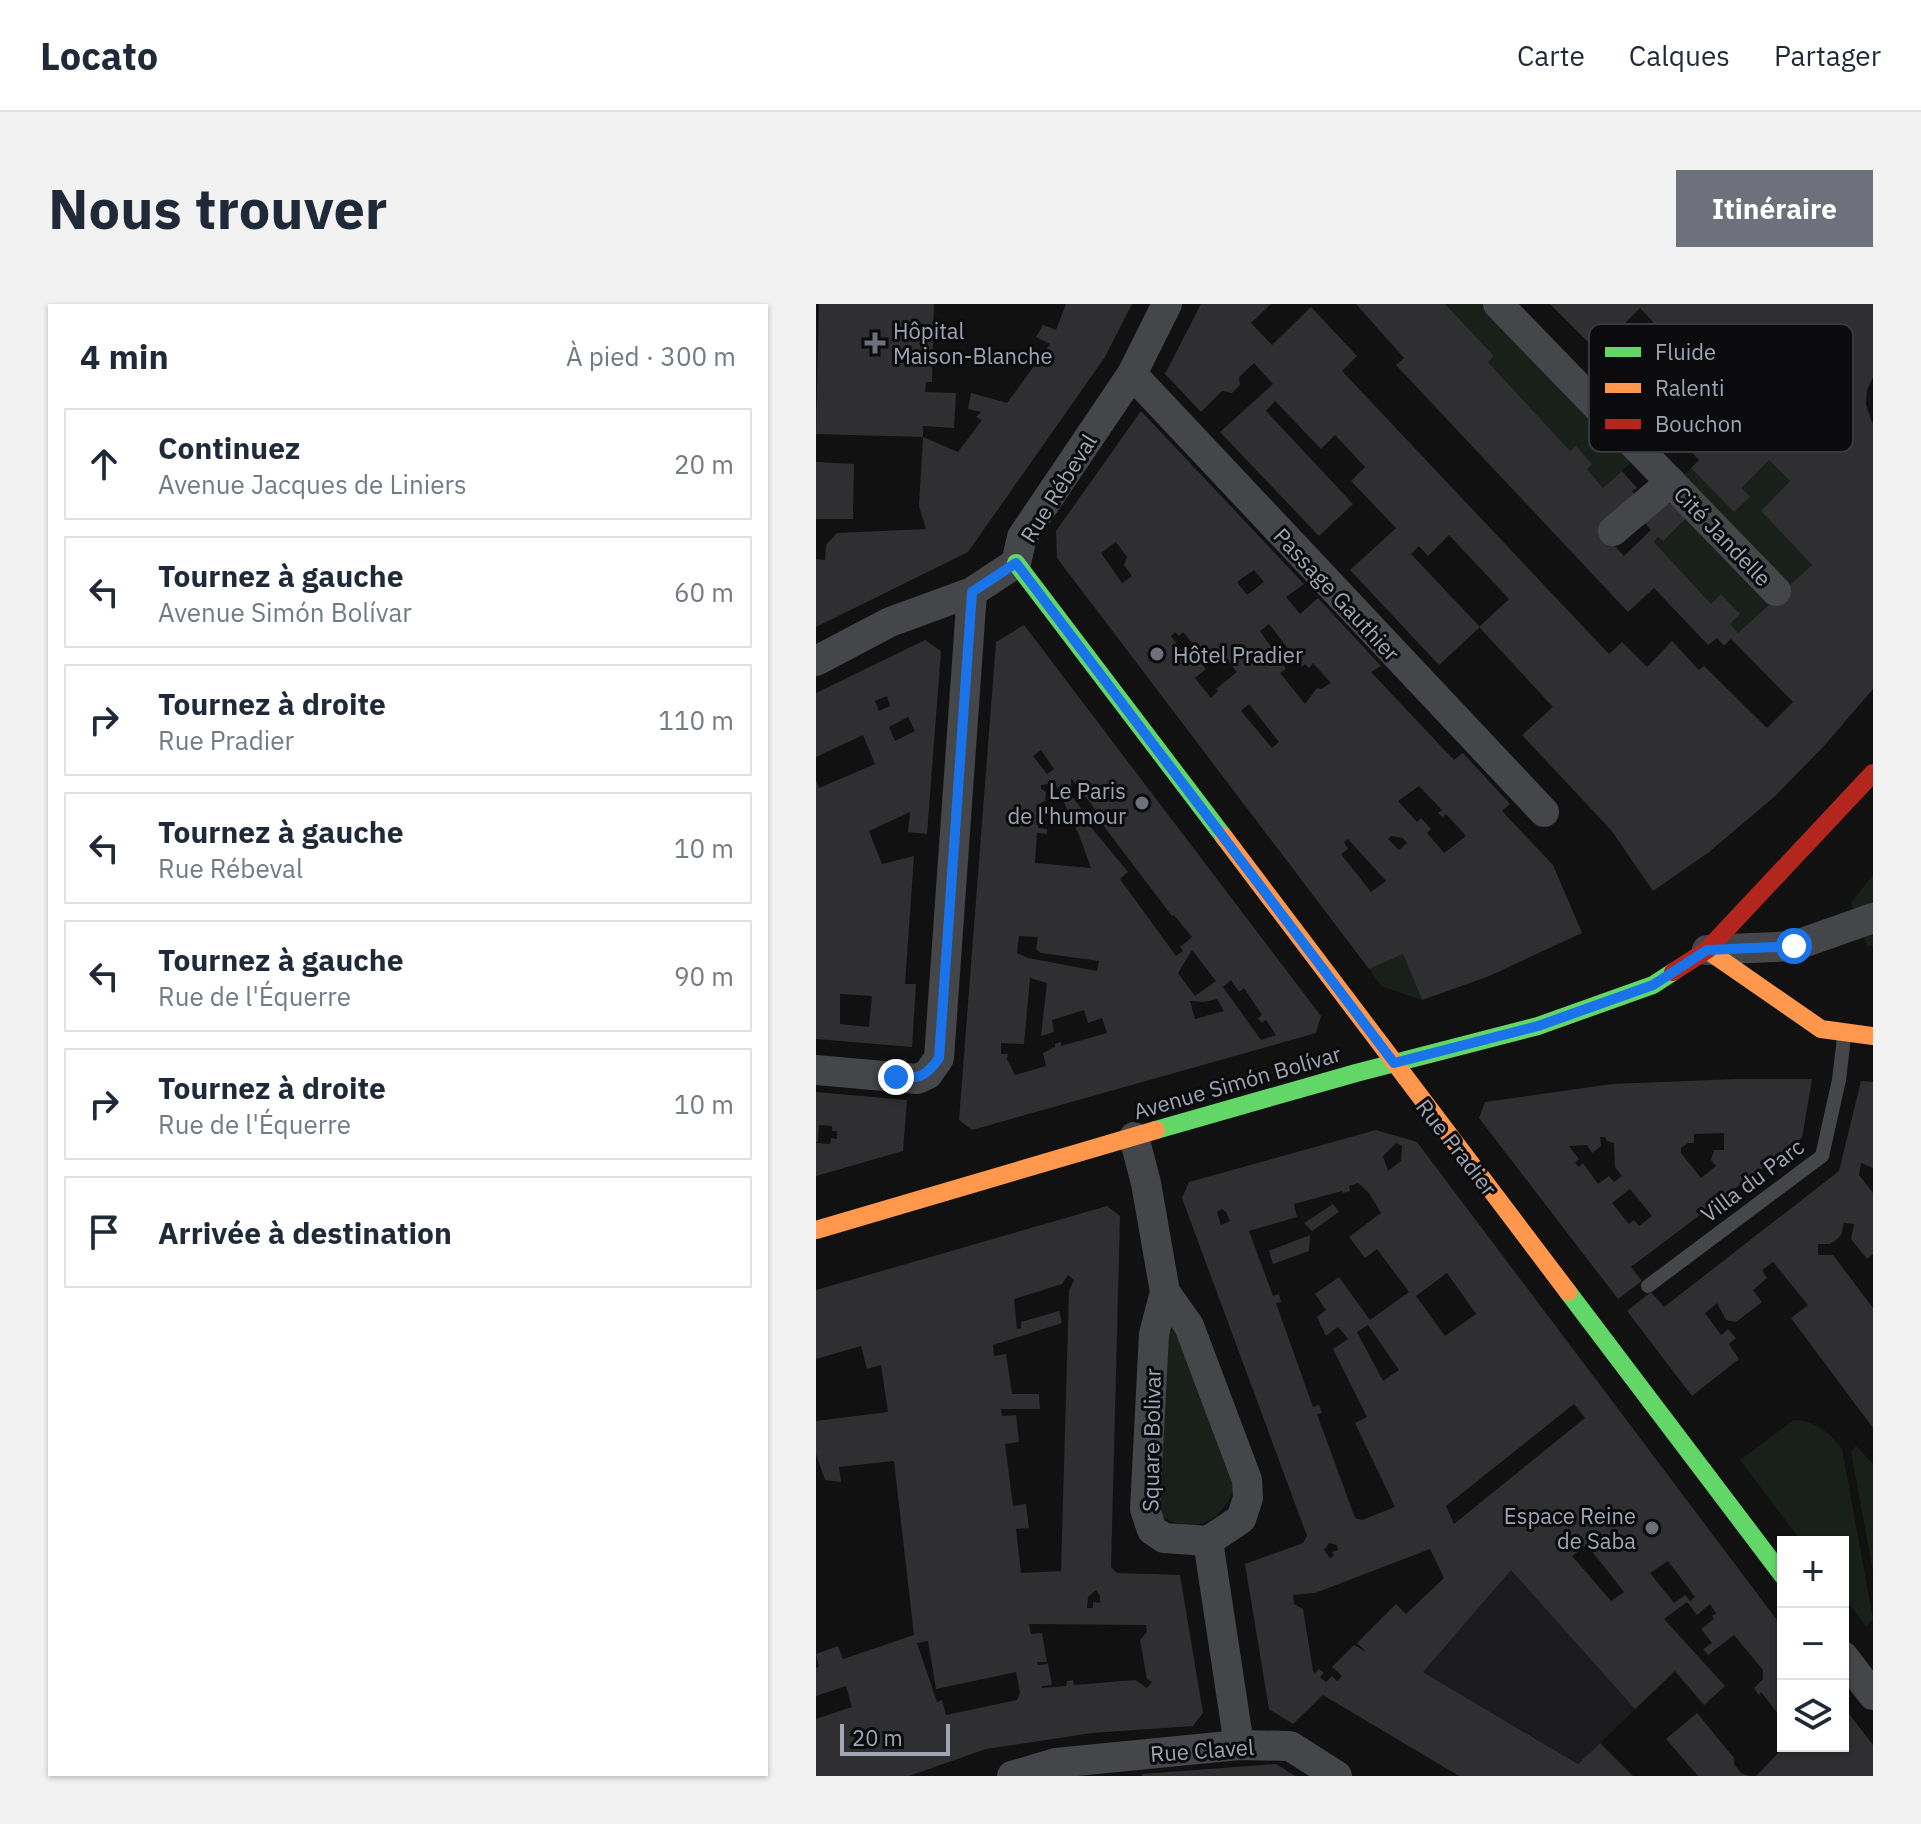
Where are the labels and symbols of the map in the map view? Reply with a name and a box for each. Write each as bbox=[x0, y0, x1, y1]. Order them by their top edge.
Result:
place label: Hôpital Maison-Blanche bbox=[893, 316, 1053, 370]
legend bbox=[1589, 324, 1853, 452]
marker: Hôpital Maison-Blanche bbox=[864, 332, 886, 354]
text: Fluide bbox=[1655, 337, 1716, 366]
text: Ralenti bbox=[1655, 373, 1724, 402]
text: Bouchon bbox=[1655, 409, 1743, 438]
street label: Rue Rébeval bbox=[1013, 428, 1103, 548]
street label: Cité Jandelle bbox=[1668, 480, 1778, 592]
street label: Passage Gauthier bbox=[1268, 521, 1406, 667]
place label: Hôtel Pradier bbox=[1173, 640, 1303, 669]
marker: Hôtel Pradier bbox=[1148, 645, 1166, 663]
place label: Le Paris de l'humour bbox=[1008, 776, 1126, 830]
marker: Le Paris de l'humour bbox=[1133, 794, 1151, 812]
route start bbox=[1776, 928, 1812, 964]
street label: Avenue Simón Bolívar bbox=[1130, 1038, 1344, 1126]
route end bbox=[878, 1059, 914, 1095]
street label: Rue Pradier bbox=[1410, 1093, 1504, 1201]
street label: Villa du Parc bbox=[1695, 1132, 1809, 1228]
street label: Square Bolivar bbox=[1135, 1368, 1167, 1512]
place label: Espace Reine de Saba bbox=[1504, 1501, 1636, 1555]
marker: Espace Reine de Saba bbox=[1643, 1519, 1661, 1537]
scale bar bbox=[840, 1720, 950, 1756]
street label: Rue Clavel bbox=[1149, 1732, 1255, 1768]

